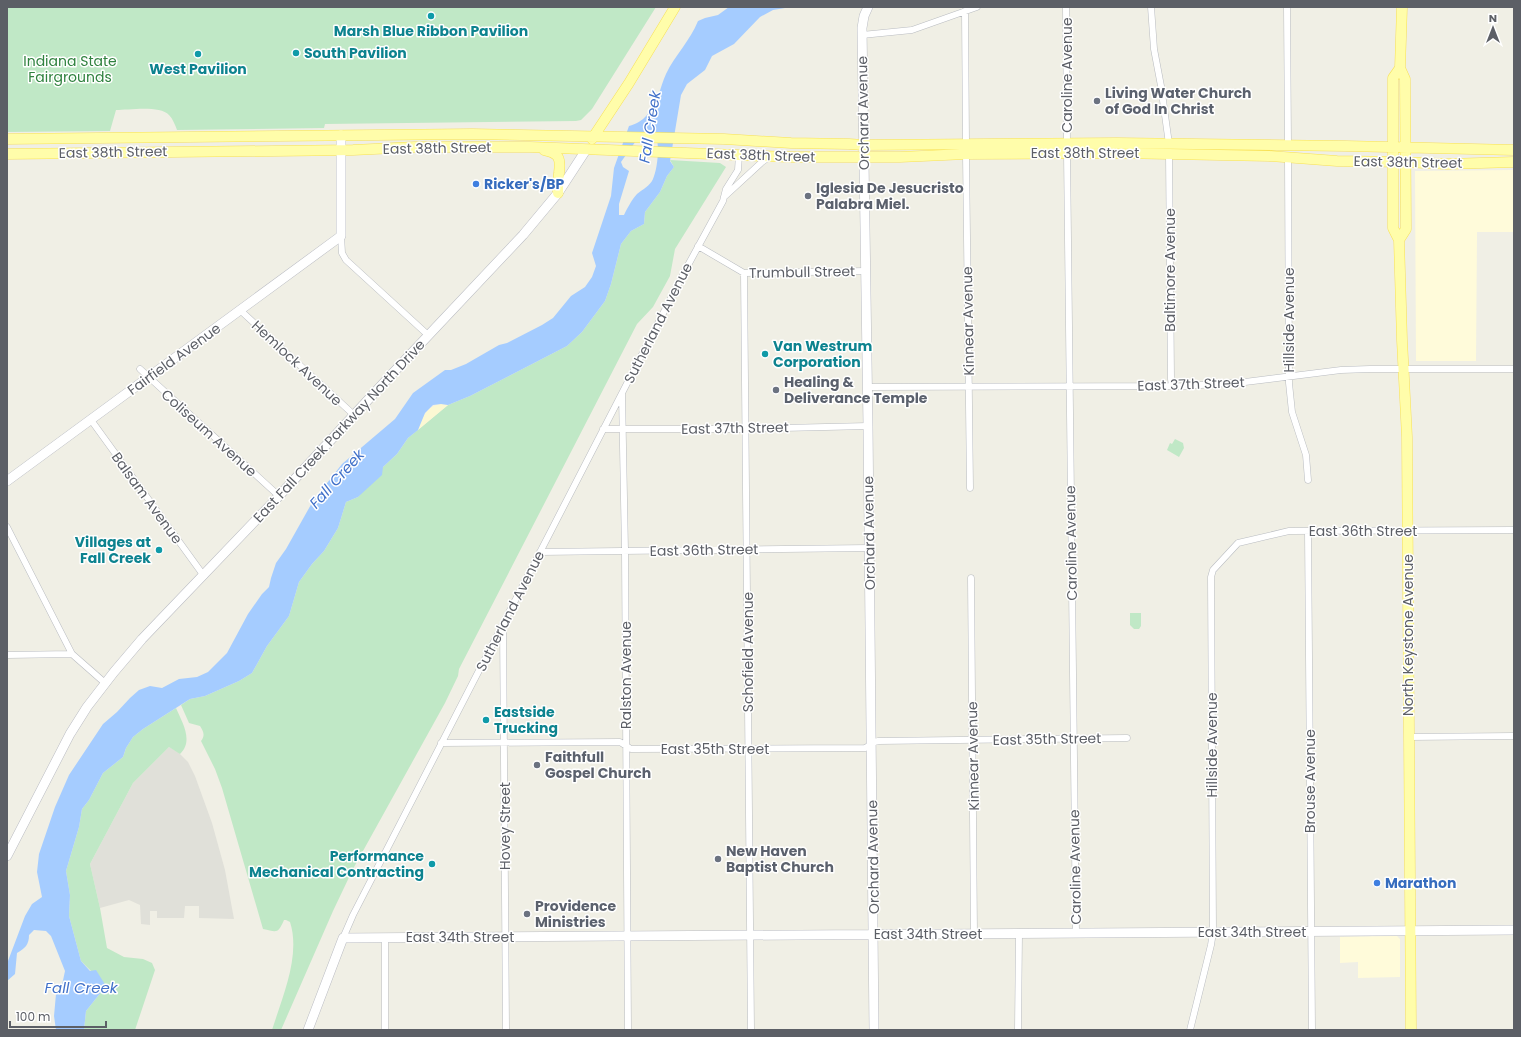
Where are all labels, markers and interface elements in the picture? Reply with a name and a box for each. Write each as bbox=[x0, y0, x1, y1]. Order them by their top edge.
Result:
north arrow bbox=[1473, 8, 1513, 48]
text: N bbox=[1489, 10, 1497, 26]
marker: Marsh Blue Ribbon Pavilion bbox=[426, 11, 436, 21]
street label: Caroline Avenue bbox=[1057, 17, 1077, 133]
place label: Marsh Blue Ribbon Pavilion bbox=[334, 21, 528, 41]
place label: South Pavilion bbox=[304, 43, 407, 63]
marker: South Pavilion bbox=[291, 48, 301, 58]
marker: West Pavilion bbox=[193, 49, 203, 59]
park label: Indiana State Fairgrounds bbox=[23, 51, 117, 87]
street label: Orchard Avenue bbox=[852, 55, 874, 170]
place label: West Pavilion bbox=[149, 59, 247, 79]
place label: Living Water Church of God In Christ bbox=[1105, 83, 1252, 119]
water label: Fall Creek bbox=[633, 88, 666, 165]
marker: Living Water Church of God In Christ bbox=[1092, 96, 1102, 106]
street label: East 38th Street bbox=[383, 137, 491, 159]
street label: East 38th Street bbox=[59, 141, 167, 163]
street label: East 38th Street bbox=[706, 143, 816, 167]
street label: East 38th Street bbox=[1031, 143, 1139, 163]
street label: East 38th Street bbox=[1354, 151, 1462, 173]
place label: Ricker's/BP bbox=[484, 174, 564, 194]
place label: Iglesia De Jesucristo Palabra Miel. bbox=[816, 178, 964, 214]
marker: Ricker's/BP bbox=[471, 179, 481, 189]
marker: Iglesia De Jesucristo Palabra Miel. bbox=[803, 191, 813, 201]
street label: Baltimore Avenue bbox=[1160, 208, 1180, 332]
street label: Sutherland Avenue bbox=[619, 259, 697, 387]
street label: Trumbull Street bbox=[749, 261, 855, 283]
street label: Kinnear Avenue bbox=[957, 266, 979, 376]
street label: Hillside Avenue bbox=[1279, 267, 1299, 373]
street label: Hemlock Avenue bbox=[247, 316, 347, 410]
street label: Fairfield Avenue bbox=[123, 318, 225, 400]
street label: East Fall Creek Parkway North Drive bbox=[250, 336, 428, 526]
place label: Van Westrum Corporation bbox=[773, 336, 872, 372]
marker: Van Westrum Corporation bbox=[760, 349, 770, 359]
place label: Healing & Deliverance Temple bbox=[784, 372, 928, 408]
street label: East 37th Street bbox=[1137, 372, 1245, 396]
street label: Coliseum Avenue bbox=[157, 385, 261, 482]
marker: Healing & Deliverance Temple bbox=[771, 385, 781, 395]
street label: East 37th Street bbox=[681, 417, 789, 439]
water label: Fall Creek bbox=[306, 446, 368, 512]
street label: Balsam Avenue bbox=[107, 448, 187, 548]
street label: Orchard Avenue bbox=[858, 475, 880, 590]
street label: Caroline Avenue bbox=[1060, 485, 1082, 601]
street label: East 36th Street bbox=[1309, 521, 1417, 541]
place label: Villages at Fall Creek bbox=[75, 532, 151, 568]
street label: East 36th Street bbox=[649, 539, 759, 561]
marker: Villages at Fall Creek bbox=[154, 545, 164, 555]
street label: Sutherland Avenue bbox=[471, 547, 549, 675]
street label: North Keystone Avenue bbox=[1398, 554, 1418, 716]
street label: Schofield Avenue bbox=[738, 591, 758, 712]
street label: Ralston Avenue bbox=[616, 621, 636, 729]
street label: Hillside Avenue bbox=[1202, 692, 1222, 798]
street label: Kinnear Avenue bbox=[962, 701, 984, 811]
place label: Eastside Trucking bbox=[494, 702, 558, 738]
marker: Eastside Trucking bbox=[481, 715, 491, 725]
street label: East 35th Street bbox=[993, 728, 1101, 750]
street label: Brouse Avenue bbox=[1300, 729, 1320, 833]
street label: East 35th Street bbox=[661, 739, 769, 759]
place label: Faithfull Gospel Church bbox=[545, 747, 651, 783]
marker: Faithfull Gospel Church bbox=[532, 760, 542, 770]
street label: Hovey Street bbox=[495, 782, 515, 870]
street label: Orchard Avenue bbox=[862, 799, 884, 914]
street label: Caroline Avenue bbox=[1064, 809, 1086, 925]
place label: New Haven Baptist Church bbox=[726, 841, 834, 877]
place label: Performance Mechanical Contracting bbox=[249, 846, 424, 882]
marker: New Haven Baptist Church bbox=[713, 854, 723, 864]
marker: Performance Mechanical Contracting bbox=[427, 859, 437, 869]
place label: Marathon bbox=[1385, 873, 1456, 893]
marker: Marathon bbox=[1372, 878, 1382, 888]
place label: Providence Ministries bbox=[535, 896, 617, 932]
marker: Providence Ministries bbox=[522, 909, 532, 919]
street label: East 34th Street bbox=[1198, 922, 1306, 942]
street label: East 34th Street bbox=[874, 924, 982, 944]
street label: East 34th Street bbox=[406, 927, 514, 947]
water label: Fall Creek bbox=[44, 977, 119, 998]
scale bar bbox=[10, 1003, 106, 1029]
text: 100 m bbox=[16, 1008, 50, 1025]

